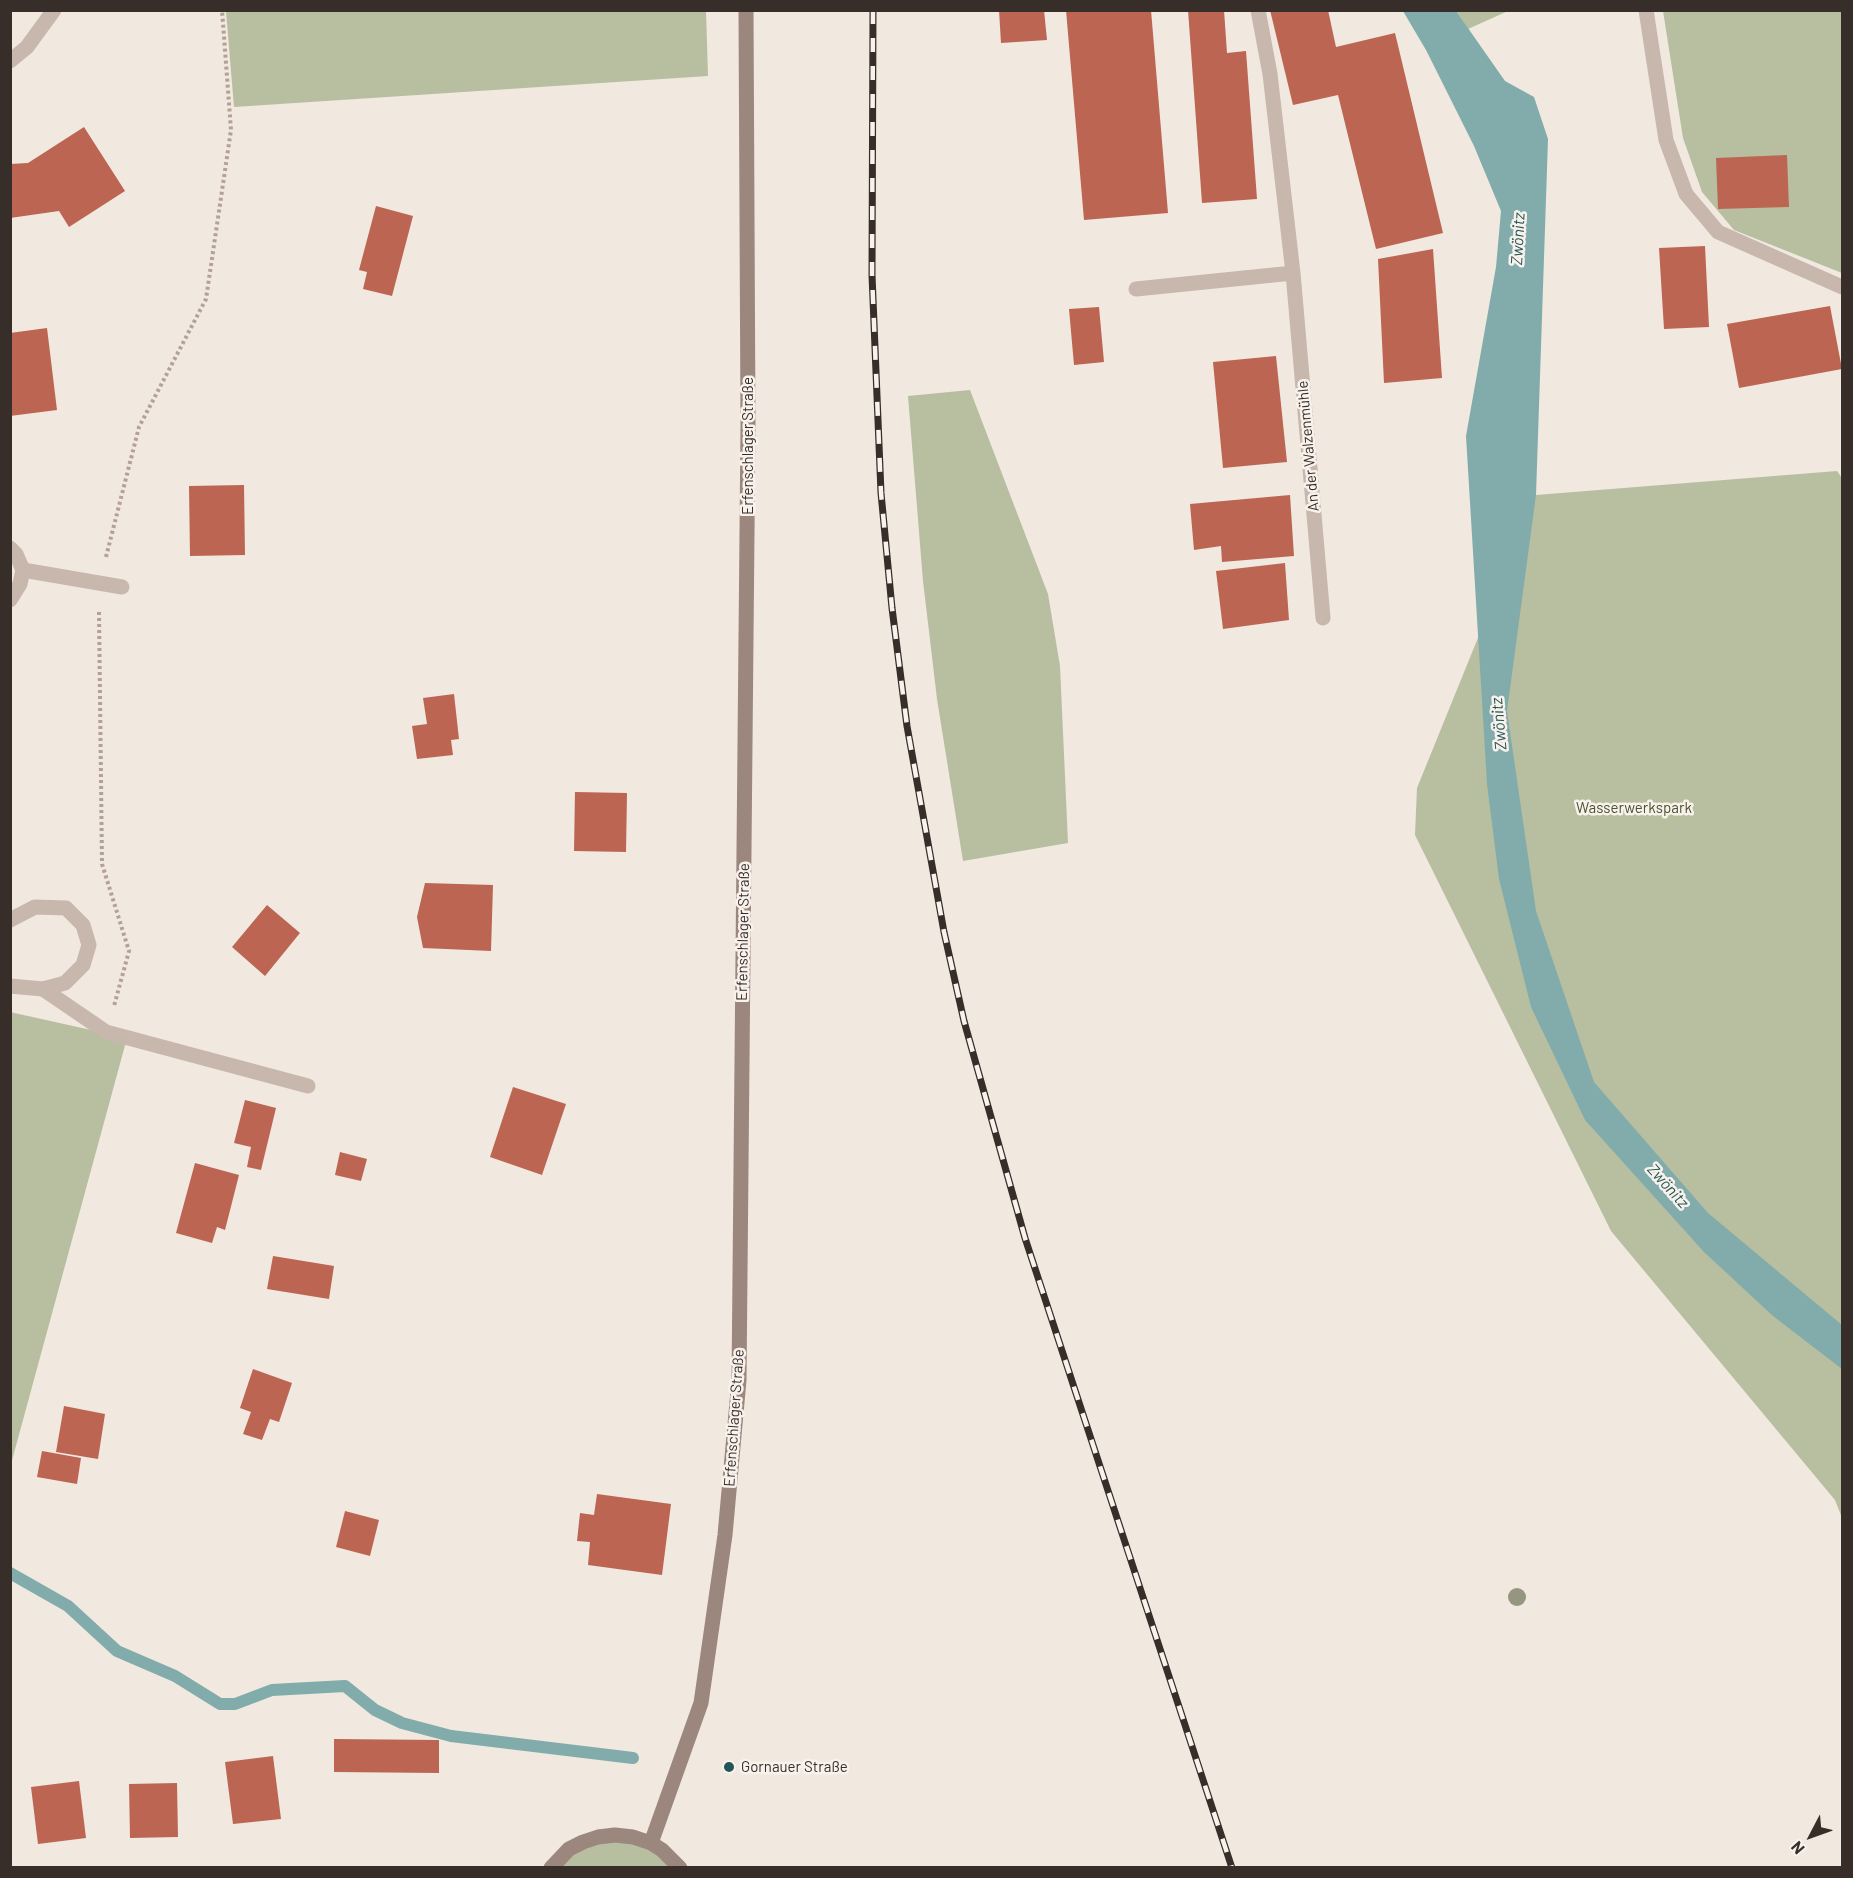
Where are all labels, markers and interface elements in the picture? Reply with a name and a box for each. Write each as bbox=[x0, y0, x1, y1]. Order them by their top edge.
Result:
water label: Zwönitz bbox=[1507, 212, 1529, 266]
street label: Erfenschlager Straße bbox=[739, 377, 757, 515]
street label: An der Walzenmühle bbox=[1293, 380, 1323, 512]
water label: Zwönitz bbox=[1487, 697, 1511, 751]
park label: Wasserwerkspark bbox=[1576, 799, 1692, 817]
street label: Erfenschlager Straße bbox=[733, 863, 753, 1001]
water label: Zwönitz bbox=[1643, 1160, 1693, 1212]
street label: Erfenschlager Straße bbox=[720, 1349, 748, 1487]
place label: Gornauer Straße bbox=[741, 1758, 848, 1776]
marker: Gornauer Straße bbox=[722, 1760, 736, 1774]
north arrow bbox=[1781, 1806, 1841, 1866]
text: N bbox=[1786, 1838, 1808, 1858]

